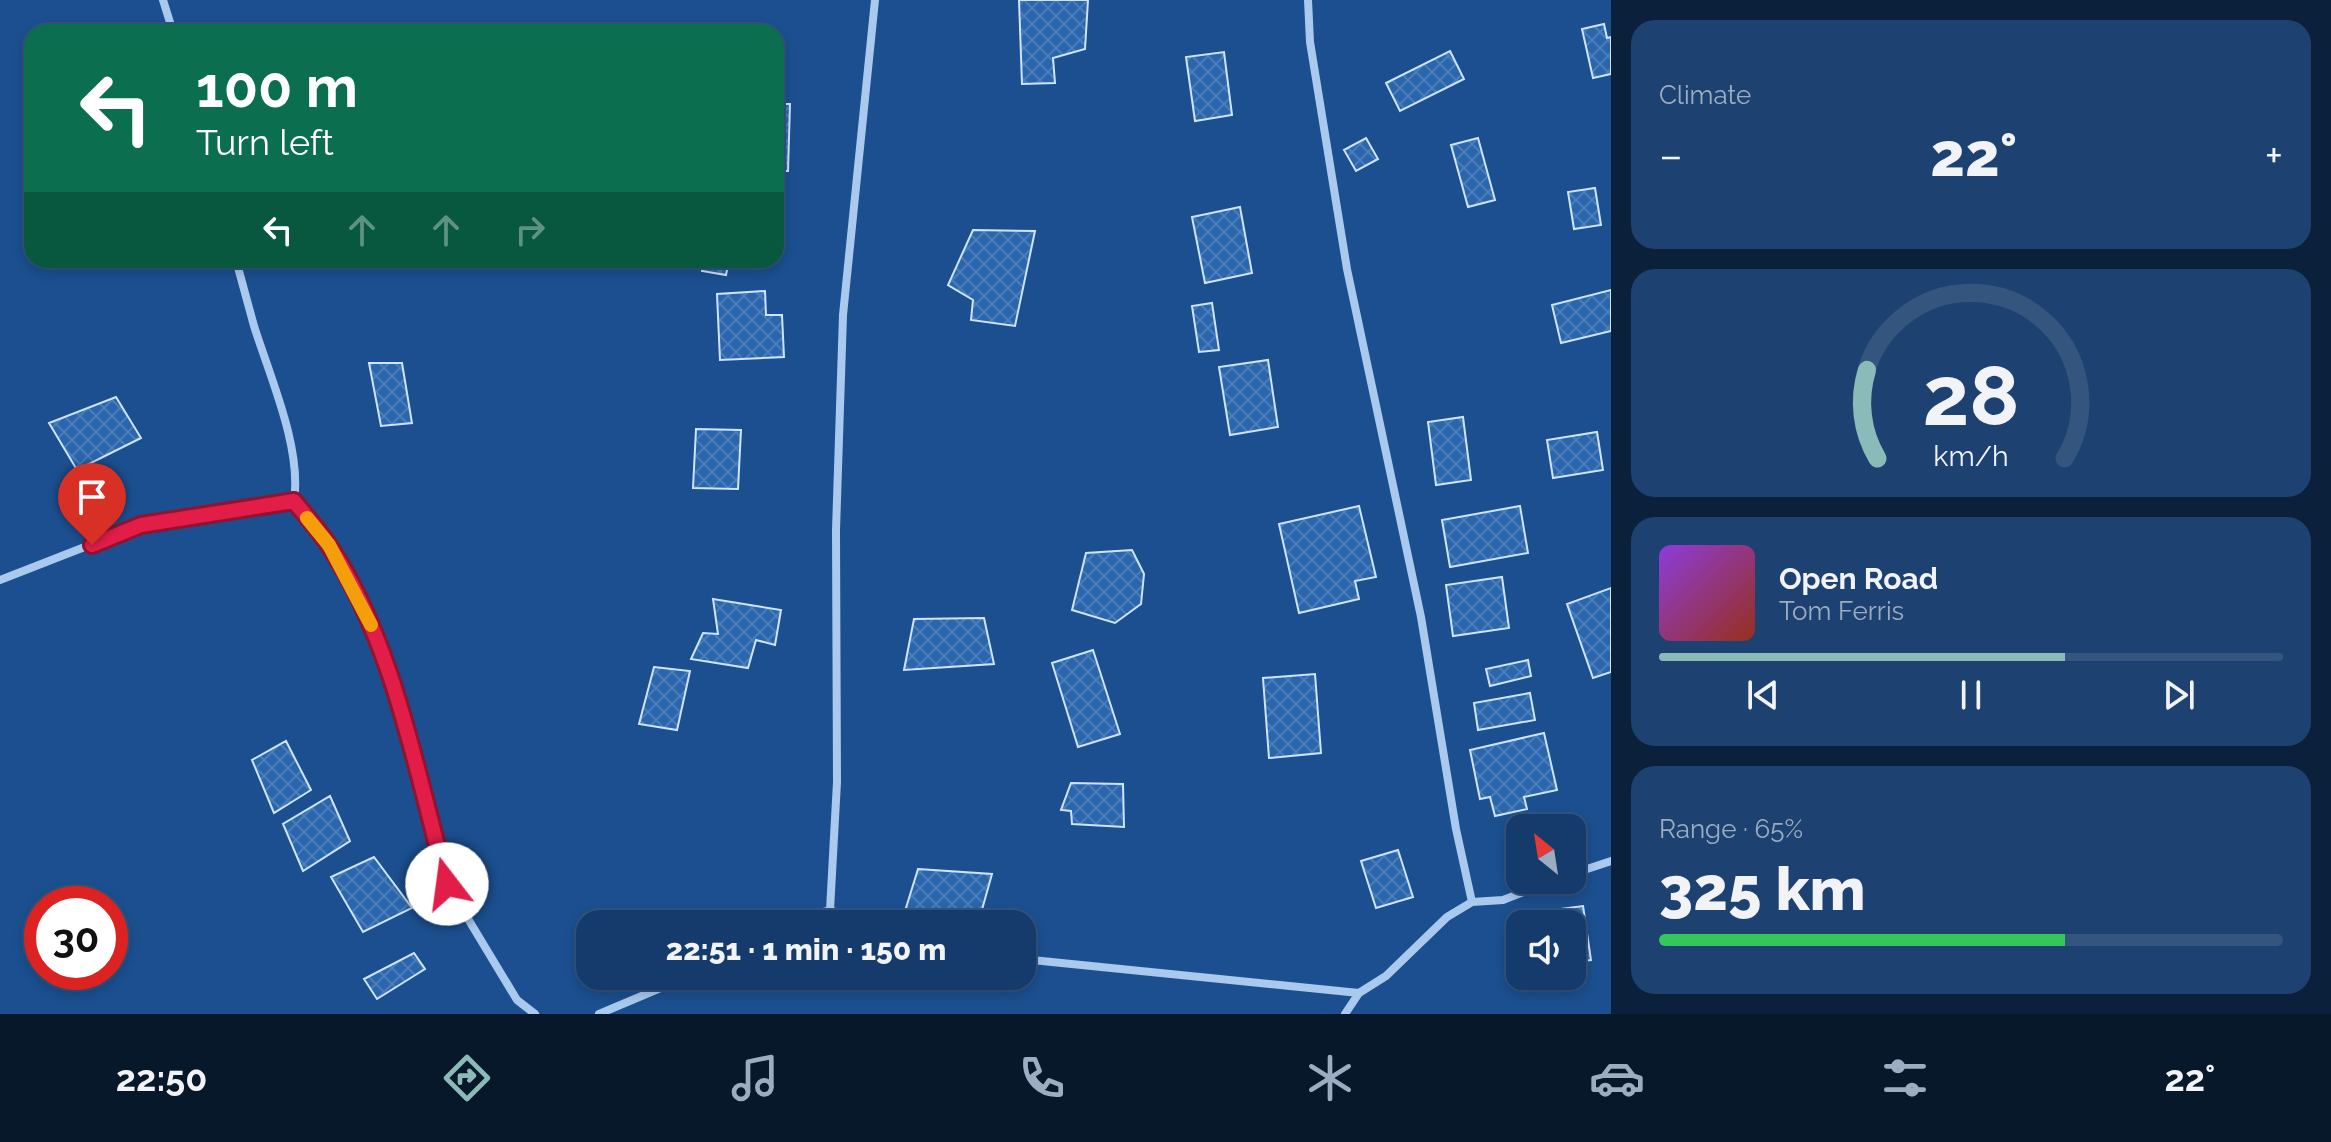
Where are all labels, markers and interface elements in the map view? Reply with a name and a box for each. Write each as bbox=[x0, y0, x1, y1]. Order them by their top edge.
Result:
text: 100 m bbox=[196, 54, 358, 120]
icon: left bbox=[64, 56, 168, 160]
text: Climate bbox=[1659, 80, 1751, 110]
text: 22° bbox=[1930, 120, 2017, 190]
text: Turn left bbox=[196, 121, 334, 163]
text: − bbox=[1659, 130, 1683, 181]
text: + bbox=[2265, 130, 2283, 181]
icon: left bbox=[256, 208, 300, 252]
icon: ahead bbox=[340, 208, 384, 252]
icon: ahead bbox=[424, 208, 468, 252]
icon: right bbox=[508, 208, 552, 252]
text: 28 bbox=[1922, 346, 2020, 443]
text: km/h bbox=[1933, 439, 2009, 473]
pin bbox=[58, 463, 126, 545]
icon: arrive bbox=[70, 475, 114, 519]
text: Open Road bbox=[1779, 561, 1938, 596]
text: Tom Ferris bbox=[1779, 596, 1904, 626]
icon: previous bbox=[1741, 673, 1785, 717]
icon: pause bbox=[1949, 673, 1993, 717]
icon: next bbox=[2157, 673, 2201, 717]
north arrow bbox=[1506, 814, 1586, 894]
map controls bbox=[1506, 814, 1586, 990]
text: Range · 65% bbox=[1659, 814, 1803, 844]
position arrow bbox=[405, 842, 489, 926]
text: 325 km bbox=[1659, 854, 1866, 924]
speed limit sign: 30 bbox=[24, 886, 128, 990]
button: sound bbox=[1506, 910, 1586, 990]
text: 22:51 · 1 min · 150 m bbox=[666, 932, 946, 967]
icon: directions bbox=[439, 1050, 495, 1106]
icon: music bbox=[727, 1050, 783, 1106]
icon: phone bbox=[1014, 1050, 1070, 1106]
icon: climate bbox=[1302, 1050, 1358, 1106]
icon: car bbox=[1589, 1050, 1645, 1106]
icon: filters bbox=[1877, 1050, 1933, 1106]
text: 22:50 bbox=[116, 1057, 207, 1099]
text: 22° bbox=[2165, 1057, 2215, 1099]

